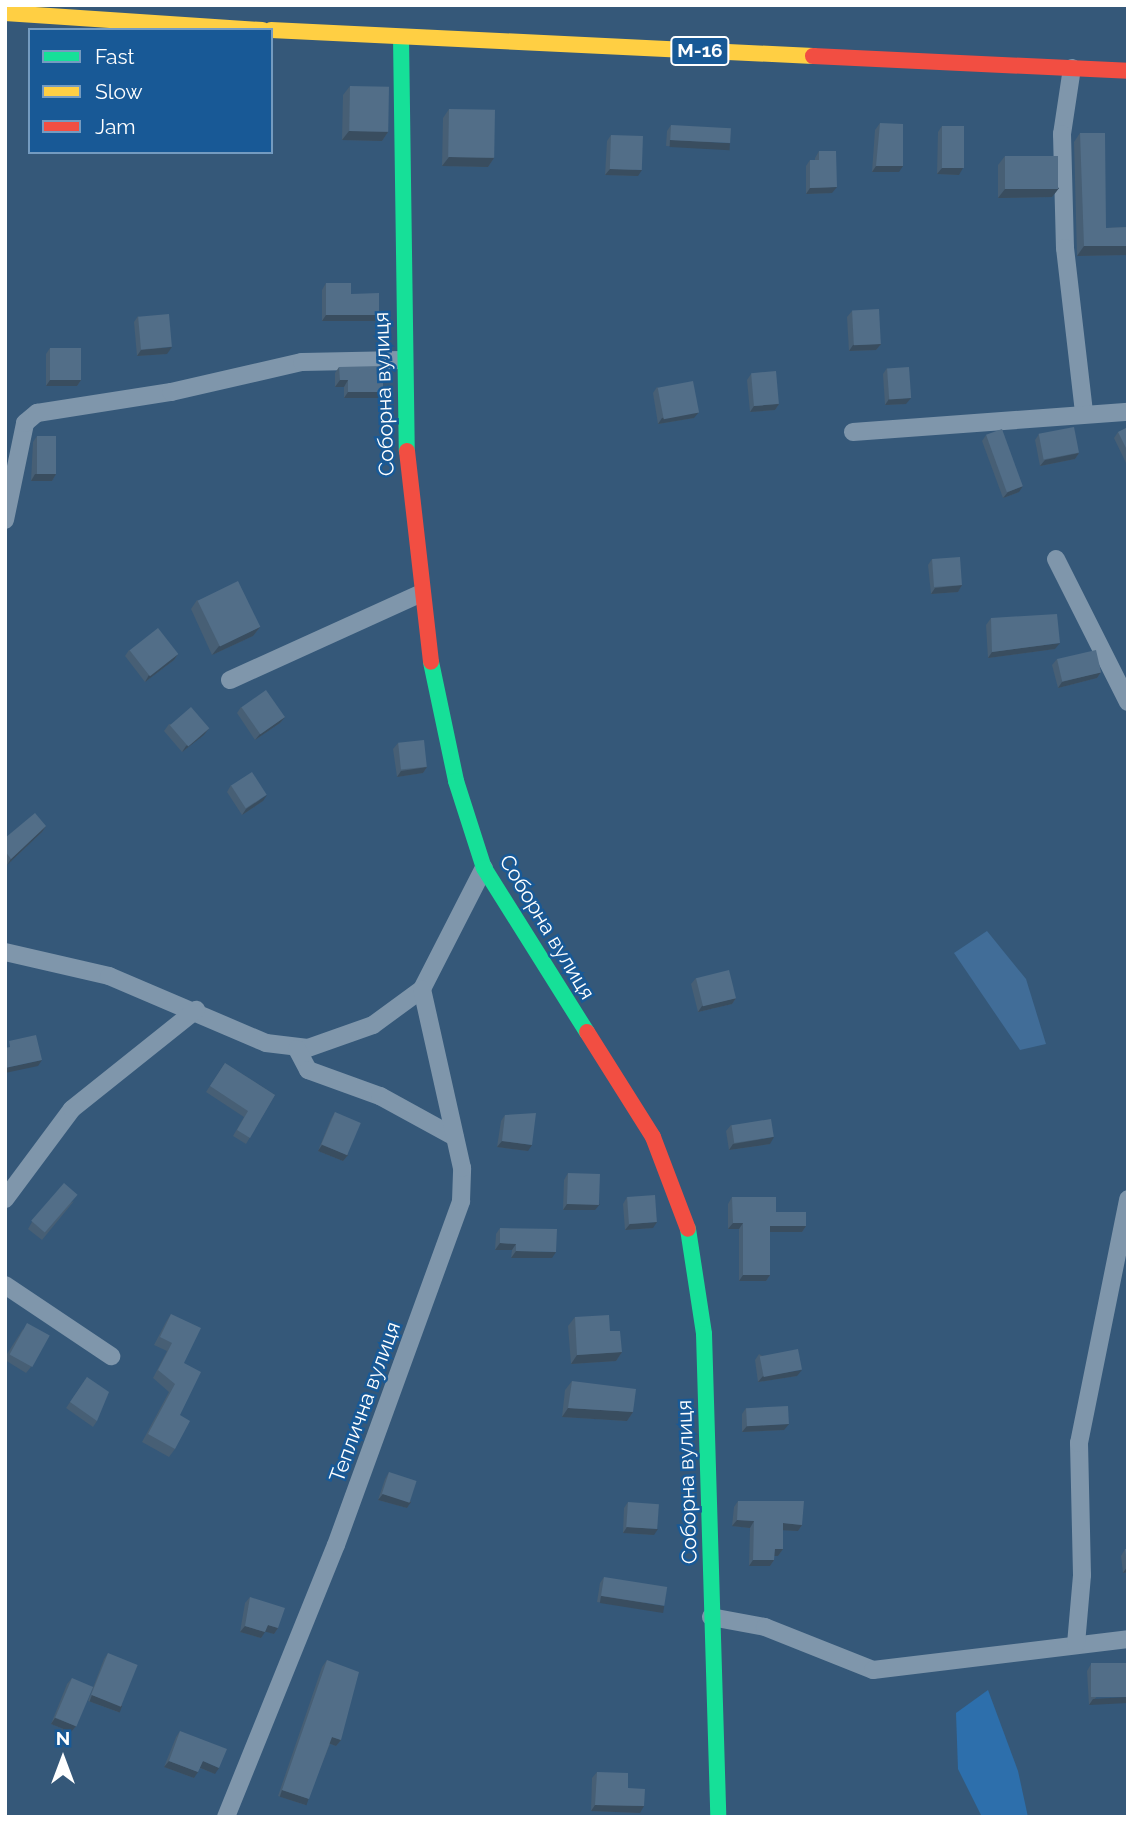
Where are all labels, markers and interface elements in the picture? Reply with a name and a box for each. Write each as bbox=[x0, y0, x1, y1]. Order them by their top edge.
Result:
legend bbox=[28, 28, 273, 154]
road number: М-16 bbox=[670, 36, 730, 66]
text: Fast bbox=[95, 44, 135, 69]
text: Slow bbox=[95, 79, 143, 104]
text: Jam bbox=[95, 114, 136, 139]
street label: Соборна вулиця bbox=[369, 311, 399, 477]
street label: Соборна вулиця bbox=[494, 850, 600, 1004]
street label: Теплична вулиця bbox=[324, 1318, 406, 1486]
street label: Соборна вулиця bbox=[672, 1399, 702, 1565]
north arrow bbox=[28, 1724, 98, 1794]
text: N bbox=[56, 1727, 70, 1749]

